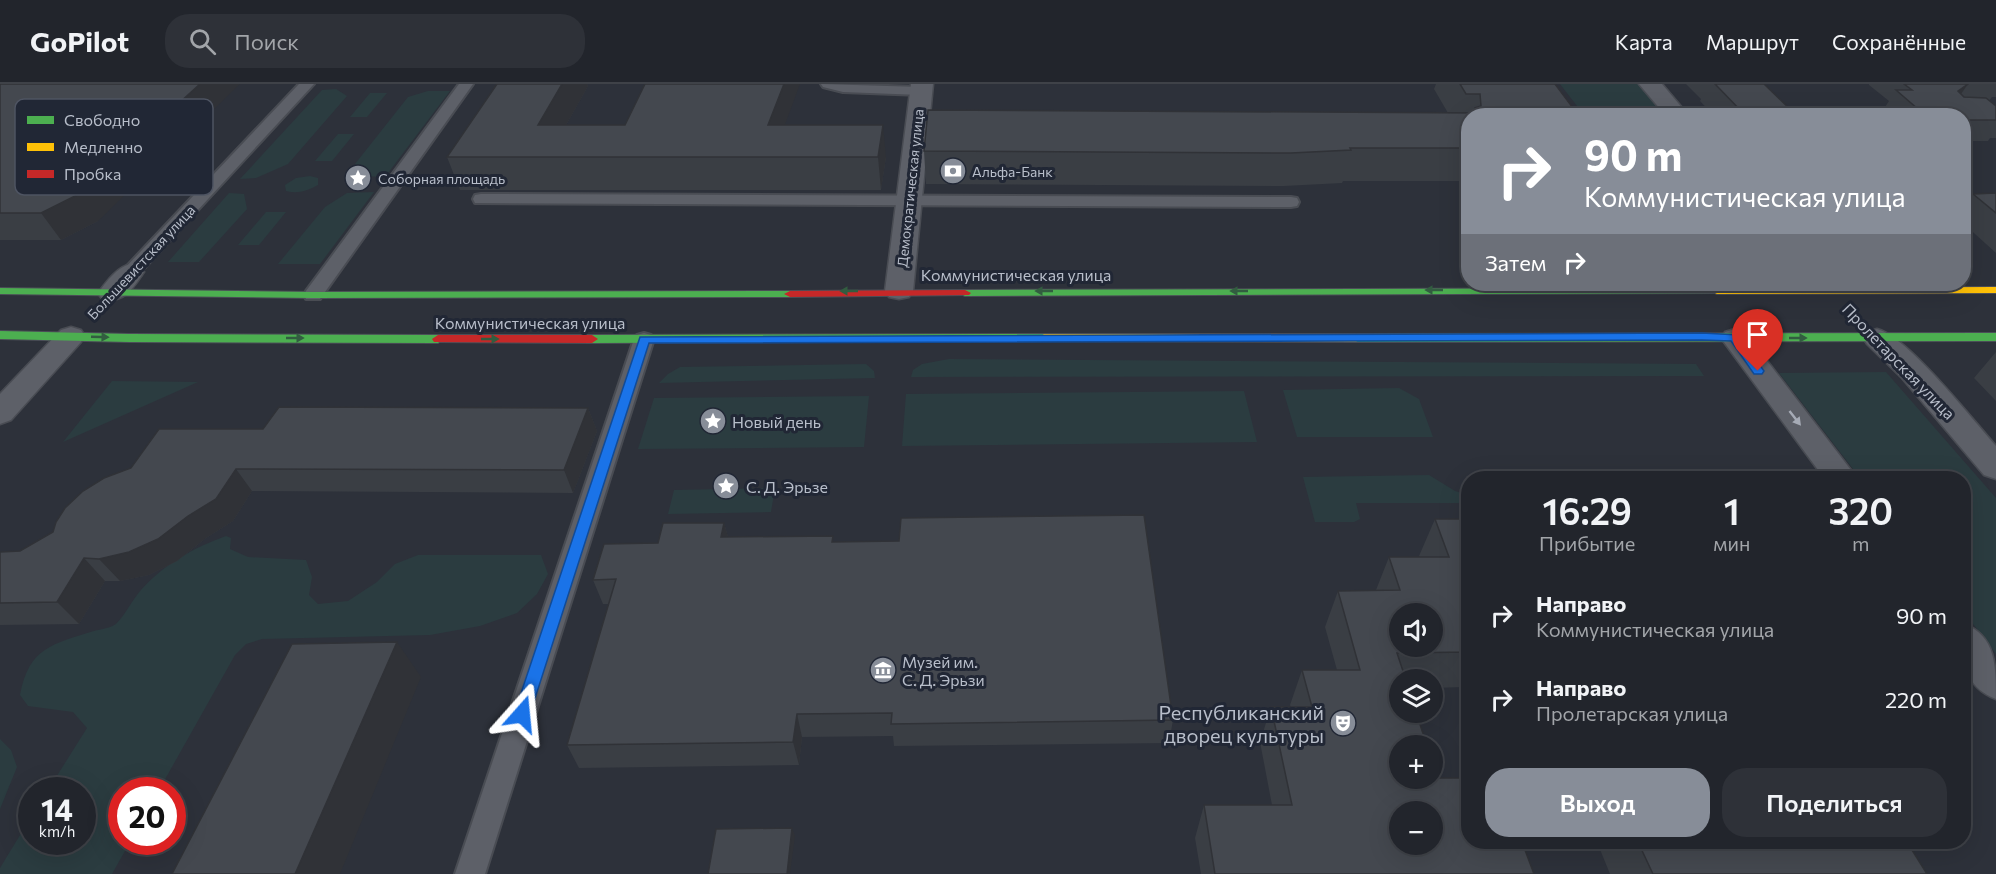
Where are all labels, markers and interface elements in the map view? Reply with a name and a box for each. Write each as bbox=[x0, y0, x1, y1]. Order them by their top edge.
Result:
search box bbox=[165, 14, 585, 68]
text: GoPilot bbox=[30, 24, 129, 58]
icon: search bbox=[186, 25, 219, 58]
text: Поиск bbox=[234, 28, 299, 55]
text: Карта bbox=[1615, 29, 1673, 54]
text: Маршрут bbox=[1706, 29, 1799, 54]
text: Сохранённые bbox=[1832, 29, 1966, 54]
legend bbox=[15, 99, 213, 195]
street label: Демократическая улица bbox=[893, 108, 927, 268]
text: Свободно bbox=[64, 110, 140, 129]
text: 90 m bbox=[1584, 128, 1683, 180]
icon: right bbox=[1485, 132, 1563, 210]
text: Медленно bbox=[64, 137, 143, 156]
bank icon: Альфа-Банк bbox=[938, 156, 968, 186]
place icon: Соборная площадь bbox=[343, 163, 373, 193]
place label: Альфа-Банк bbox=[972, 163, 1053, 180]
text: Пробка bbox=[64, 164, 121, 183]
place label: Соборная площадь bbox=[378, 170, 505, 187]
text: Коммунистическая улица bbox=[1584, 180, 1905, 213]
street label: Большевистская улица bbox=[84, 201, 198, 323]
icon: right bbox=[1558, 246, 1591, 279]
text: Затем bbox=[1485, 249, 1546, 276]
street label: Коммунистическая улица bbox=[921, 265, 1111, 284]
one-way arrow bbox=[1424, 285, 1443, 295]
one-way arrow bbox=[1034, 286, 1053, 296]
one-way arrow bbox=[1229, 286, 1248, 296]
one-way arrow bbox=[839, 287, 858, 296]
street label: Пролетарская улица bbox=[1839, 299, 1959, 423]
pin bbox=[1732, 309, 1783, 371]
street label: Коммунистическая улица bbox=[435, 313, 625, 332]
icon: arrive bbox=[1741, 318, 1774, 351]
one-way arrow bbox=[91, 332, 110, 342]
one-way arrow bbox=[286, 333, 305, 343]
one-way arrow bbox=[1789, 333, 1808, 343]
one-way arrow bbox=[481, 334, 500, 344]
place icon: Новый день bbox=[698, 406, 728, 436]
one-way arrow bbox=[1788, 411, 1800, 426]
place label: Новый день bbox=[732, 412, 821, 431]
place icon: С. Д. Эрьзе bbox=[711, 471, 741, 501]
place label: С. Д. Эрьзе bbox=[746, 477, 828, 496]
text: 16:29 bbox=[1542, 488, 1632, 532]
text: 1 bbox=[1724, 488, 1740, 532]
text: 320 bbox=[1828, 488, 1893, 532]
text: Прибытие bbox=[1539, 531, 1635, 555]
text: мин bbox=[1713, 531, 1750, 555]
text: m bbox=[1852, 531, 1869, 555]
text: Направо bbox=[1536, 590, 1626, 617]
icon: right bbox=[1485, 599, 1518, 632]
text: 90 m bbox=[1896, 602, 1947, 629]
map controls bbox=[1389, 603, 1443, 855]
button: sound bbox=[1389, 603, 1443, 657]
text: Коммунистическая улица bbox=[1536, 617, 1774, 641]
place label: Музей им. С. Д. Эрьзи bbox=[902, 652, 985, 689]
museum icon: Музей им. С. Д. Эрьзи bbox=[868, 655, 898, 685]
button: layers bbox=[1389, 669, 1443, 723]
text: Направо bbox=[1536, 674, 1626, 701]
position arrow bbox=[490, 682, 554, 746]
icon: right bbox=[1485, 683, 1518, 716]
text: 220 m bbox=[1885, 686, 1947, 713]
place label: Республиканский дворец культуры bbox=[1159, 700, 1324, 747]
text: Пролетарская улица bbox=[1536, 701, 1728, 725]
theatre icon: Республиканский дворец культуры bbox=[1328, 708, 1358, 738]
button: + bbox=[1389, 735, 1443, 789]
button: Выход bbox=[1485, 768, 1710, 837]
button: Поделиться bbox=[1722, 768, 1947, 837]
speed limit sign: 20 bbox=[108, 777, 186, 855]
text: 14 bbox=[41, 790, 73, 827]
button: − bbox=[1389, 801, 1443, 855]
text: km/h bbox=[39, 822, 75, 840]

